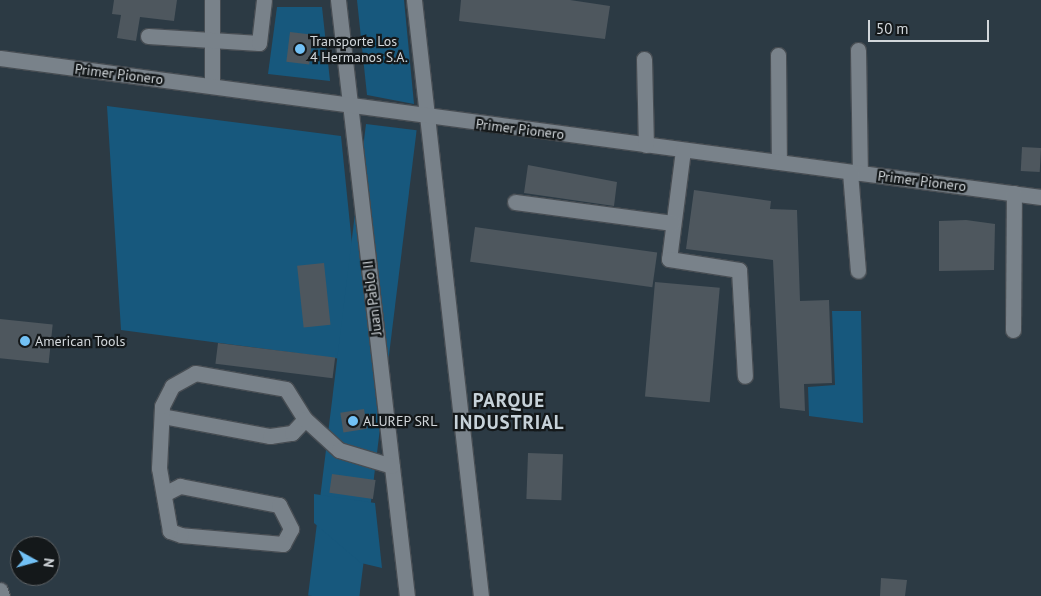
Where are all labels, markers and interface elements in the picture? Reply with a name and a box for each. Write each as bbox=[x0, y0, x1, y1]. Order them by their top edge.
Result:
scale bar bbox=[871, 10, 992, 42]
text: 50 m bbox=[876, 19, 909, 38]
place label: Transporte Los 4 Hermanos S.A. bbox=[310, 33, 408, 65]
marker: Transporte Los 4 Hermanos S.A. bbox=[294, 43, 306, 55]
street label: Primer Pionero bbox=[74, 60, 164, 88]
street label: Primer Pionero bbox=[475, 115, 565, 143]
street label: Primer Pionero bbox=[877, 167, 967, 195]
street label: Juan Pablo II bbox=[359, 260, 385, 336]
place label: American Tools bbox=[35, 333, 126, 349]
marker: American Tools bbox=[19, 335, 31, 347]
district label: PARQUE INDUSTRIAL bbox=[452, 390, 566, 434]
place label: ALUREP SRL bbox=[363, 413, 438, 429]
marker: ALUREP SRL bbox=[347, 415, 359, 427]
north arrow bbox=[10, 536, 60, 586]
text: N bbox=[39, 557, 58, 568]

